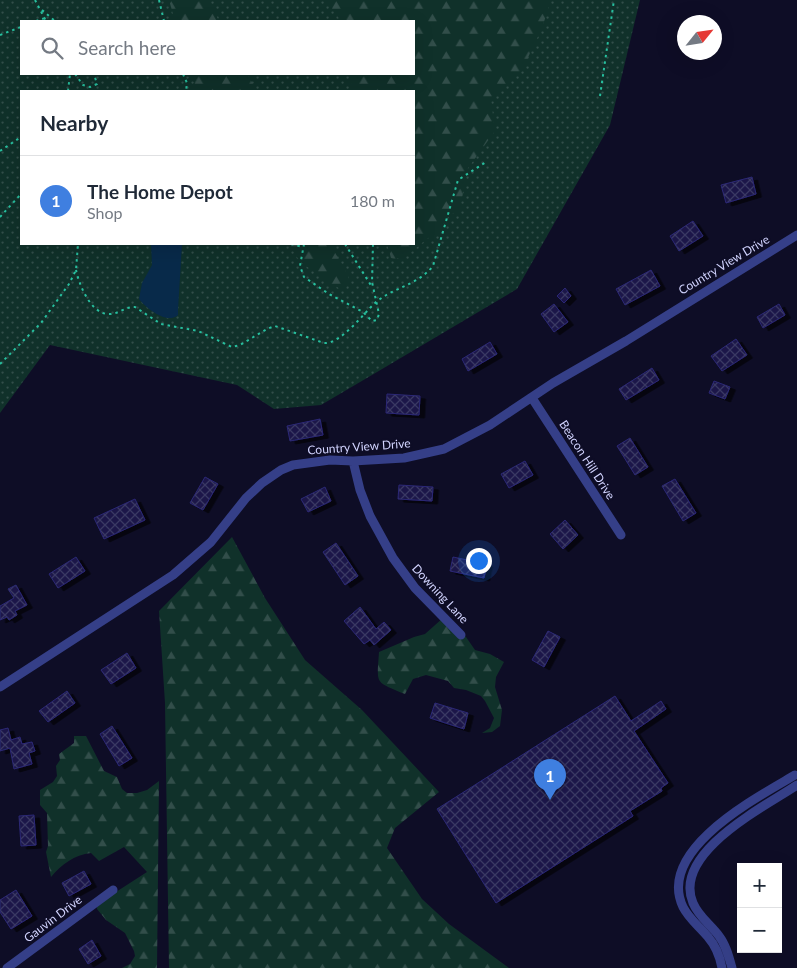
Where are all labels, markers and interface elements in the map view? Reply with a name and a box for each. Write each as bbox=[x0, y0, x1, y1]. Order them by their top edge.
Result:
north arrow bbox=[677, 15, 722, 60]
search box bbox=[20, 20, 415, 75]
icon: search bbox=[38, 34, 66, 62]
text: Search here bbox=[78, 36, 176, 59]
text: Nearby bbox=[40, 110, 108, 135]
text: The Home Depot bbox=[87, 180, 233, 203]
text: 1 bbox=[51, 191, 61, 210]
text: 180 m bbox=[350, 191, 395, 210]
text: Shop bbox=[87, 203, 123, 222]
street label: Country View Drive bbox=[676, 232, 772, 298]
street label: Beacon Hill Drive bbox=[556, 417, 619, 502]
street label: Country View Drive bbox=[307, 435, 411, 458]
your location bbox=[466, 548, 492, 574]
street label: Downing Lane bbox=[409, 561, 472, 627]
pin: 1 bbox=[534, 759, 566, 800]
map controls bbox=[737, 863, 782, 953]
button: + bbox=[737, 863, 782, 908]
street label: Gauvin Drive bbox=[21, 892, 85, 945]
button: − bbox=[737, 908, 782, 953]

